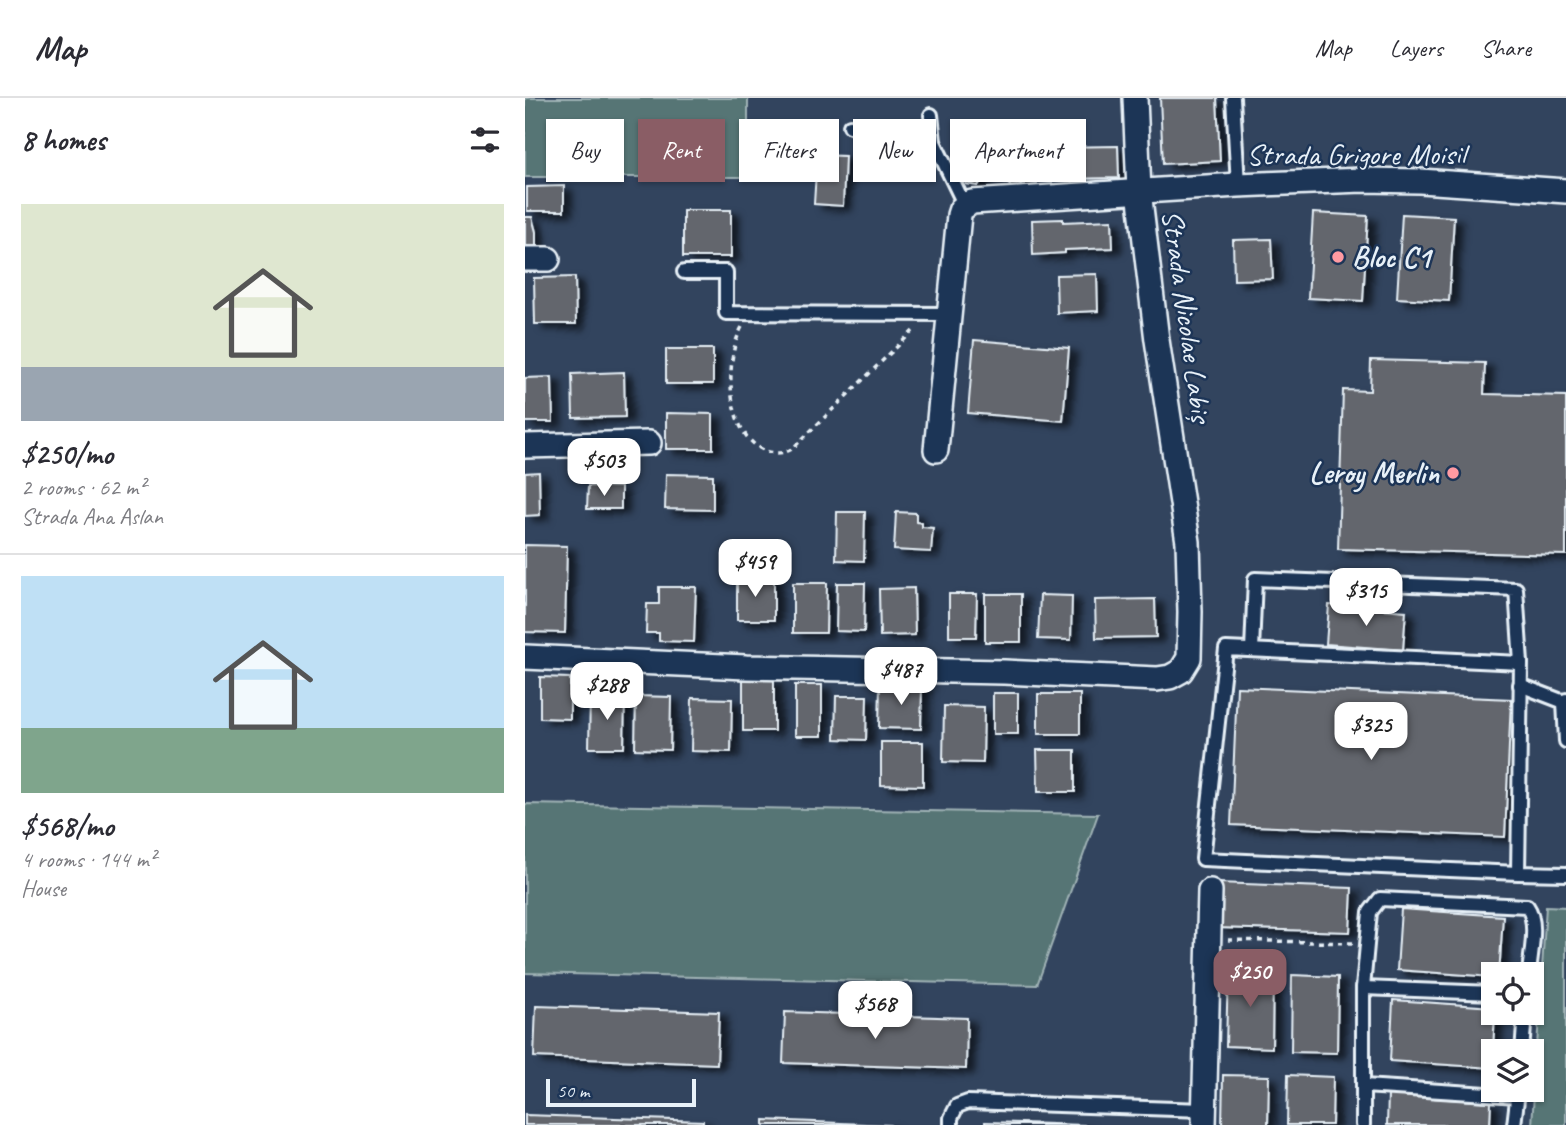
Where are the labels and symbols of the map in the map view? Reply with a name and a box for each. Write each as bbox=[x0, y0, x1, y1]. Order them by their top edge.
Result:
street label: Strada Grigore Moisil bbox=[1247, 135, 1470, 173]
street label: Strada Nicolae Labiș bbox=[1153, 207, 1221, 427]
place label: Bloc C1 bbox=[1352, 238, 1434, 276]
marker: Bloc C1 bbox=[1330, 249, 1346, 265]
pin: $503 bbox=[563, 438, 645, 498]
place label: Leroy Merlin bbox=[1309, 454, 1440, 493]
marker: Leroy Merlin bbox=[1445, 465, 1461, 481]
pin: $459 bbox=[714, 540, 796, 599]
pin: $315 bbox=[1325, 568, 1407, 628]
pin: $487 bbox=[860, 648, 942, 707]
pin: $288 bbox=[566, 662, 648, 722]
pin: $325 bbox=[1330, 702, 1412, 762]
pin: $250 bbox=[1209, 950, 1291, 1009]
pin: $568 bbox=[834, 982, 916, 1041]
scale bar bbox=[546, 1076, 697, 1108]

